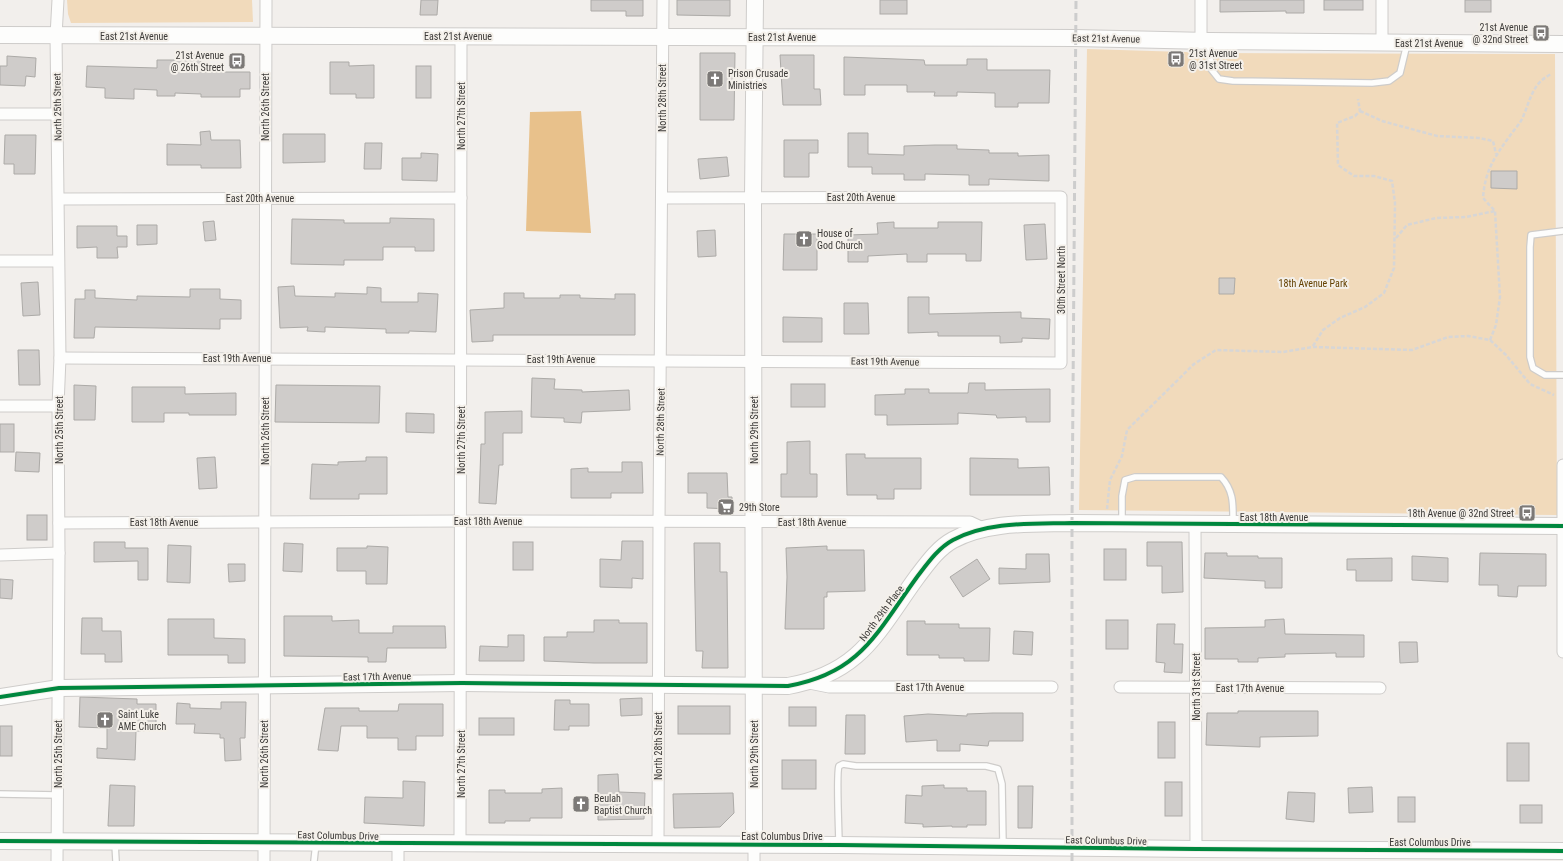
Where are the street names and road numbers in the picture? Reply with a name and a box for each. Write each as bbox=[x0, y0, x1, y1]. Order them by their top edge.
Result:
street label: East 21st Avenue bbox=[100, 31, 168, 42]
street label: East 21st Avenue bbox=[424, 31, 492, 42]
street label: East 21st Avenue bbox=[748, 32, 816, 43]
street label: East 21st Avenue bbox=[1072, 32, 1140, 45]
street label: East 21st Avenue bbox=[1395, 38, 1463, 49]
street label: North 28th Street bbox=[657, 64, 668, 132]
street label: North 25th Street bbox=[51, 73, 64, 141]
street label: North 26th Street bbox=[260, 73, 271, 141]
street label: North 27th Street bbox=[456, 82, 467, 150]
street label: East 20th Avenue bbox=[827, 192, 895, 203]
street label: East 20th Avenue bbox=[226, 193, 294, 204]
street label: 30th Street North bbox=[1056, 246, 1067, 314]
street label: East 19th Avenue bbox=[203, 353, 271, 364]
street label: East 19th Avenue bbox=[527, 354, 595, 365]
street label: East 19th Avenue bbox=[851, 355, 920, 368]
street label: North 28th Street bbox=[654, 388, 667, 456]
street label: North 25th Street bbox=[54, 396, 65, 464]
street label: North 29th Street bbox=[749, 396, 760, 464]
street label: North 26th Street bbox=[260, 397, 271, 465]
street label: North 27th Street bbox=[456, 406, 467, 474]
street label: East 18th Avenue bbox=[1240, 512, 1308, 523]
street label: East 18th Avenue bbox=[454, 516, 522, 527]
street label: East 18th Avenue bbox=[130, 517, 198, 528]
street label: East 18th Avenue bbox=[778, 517, 846, 528]
street label: North 29th Place bbox=[857, 583, 906, 643]
street label: North 31st Street bbox=[1191, 653, 1202, 721]
street label: East 17th Avenue bbox=[343, 670, 412, 683]
street label: East 17th Avenue bbox=[896, 682, 964, 693]
street label: East 17th Avenue bbox=[1216, 683, 1284, 694]
street label: North 28th Street bbox=[653, 712, 664, 780]
street label: North 25th Street bbox=[53, 720, 64, 788]
street label: North 26th Street bbox=[259, 720, 270, 788]
street label: North 29th Street bbox=[749, 720, 760, 788]
street label: North 27th Street bbox=[456, 730, 467, 798]
street label: East Columbus Drive bbox=[297, 829, 379, 842]
street label: East Columbus Drive bbox=[741, 831, 823, 842]
street label: East Columbus Drive bbox=[1065, 834, 1147, 847]
street label: East Columbus Drive bbox=[1389, 837, 1471, 848]

